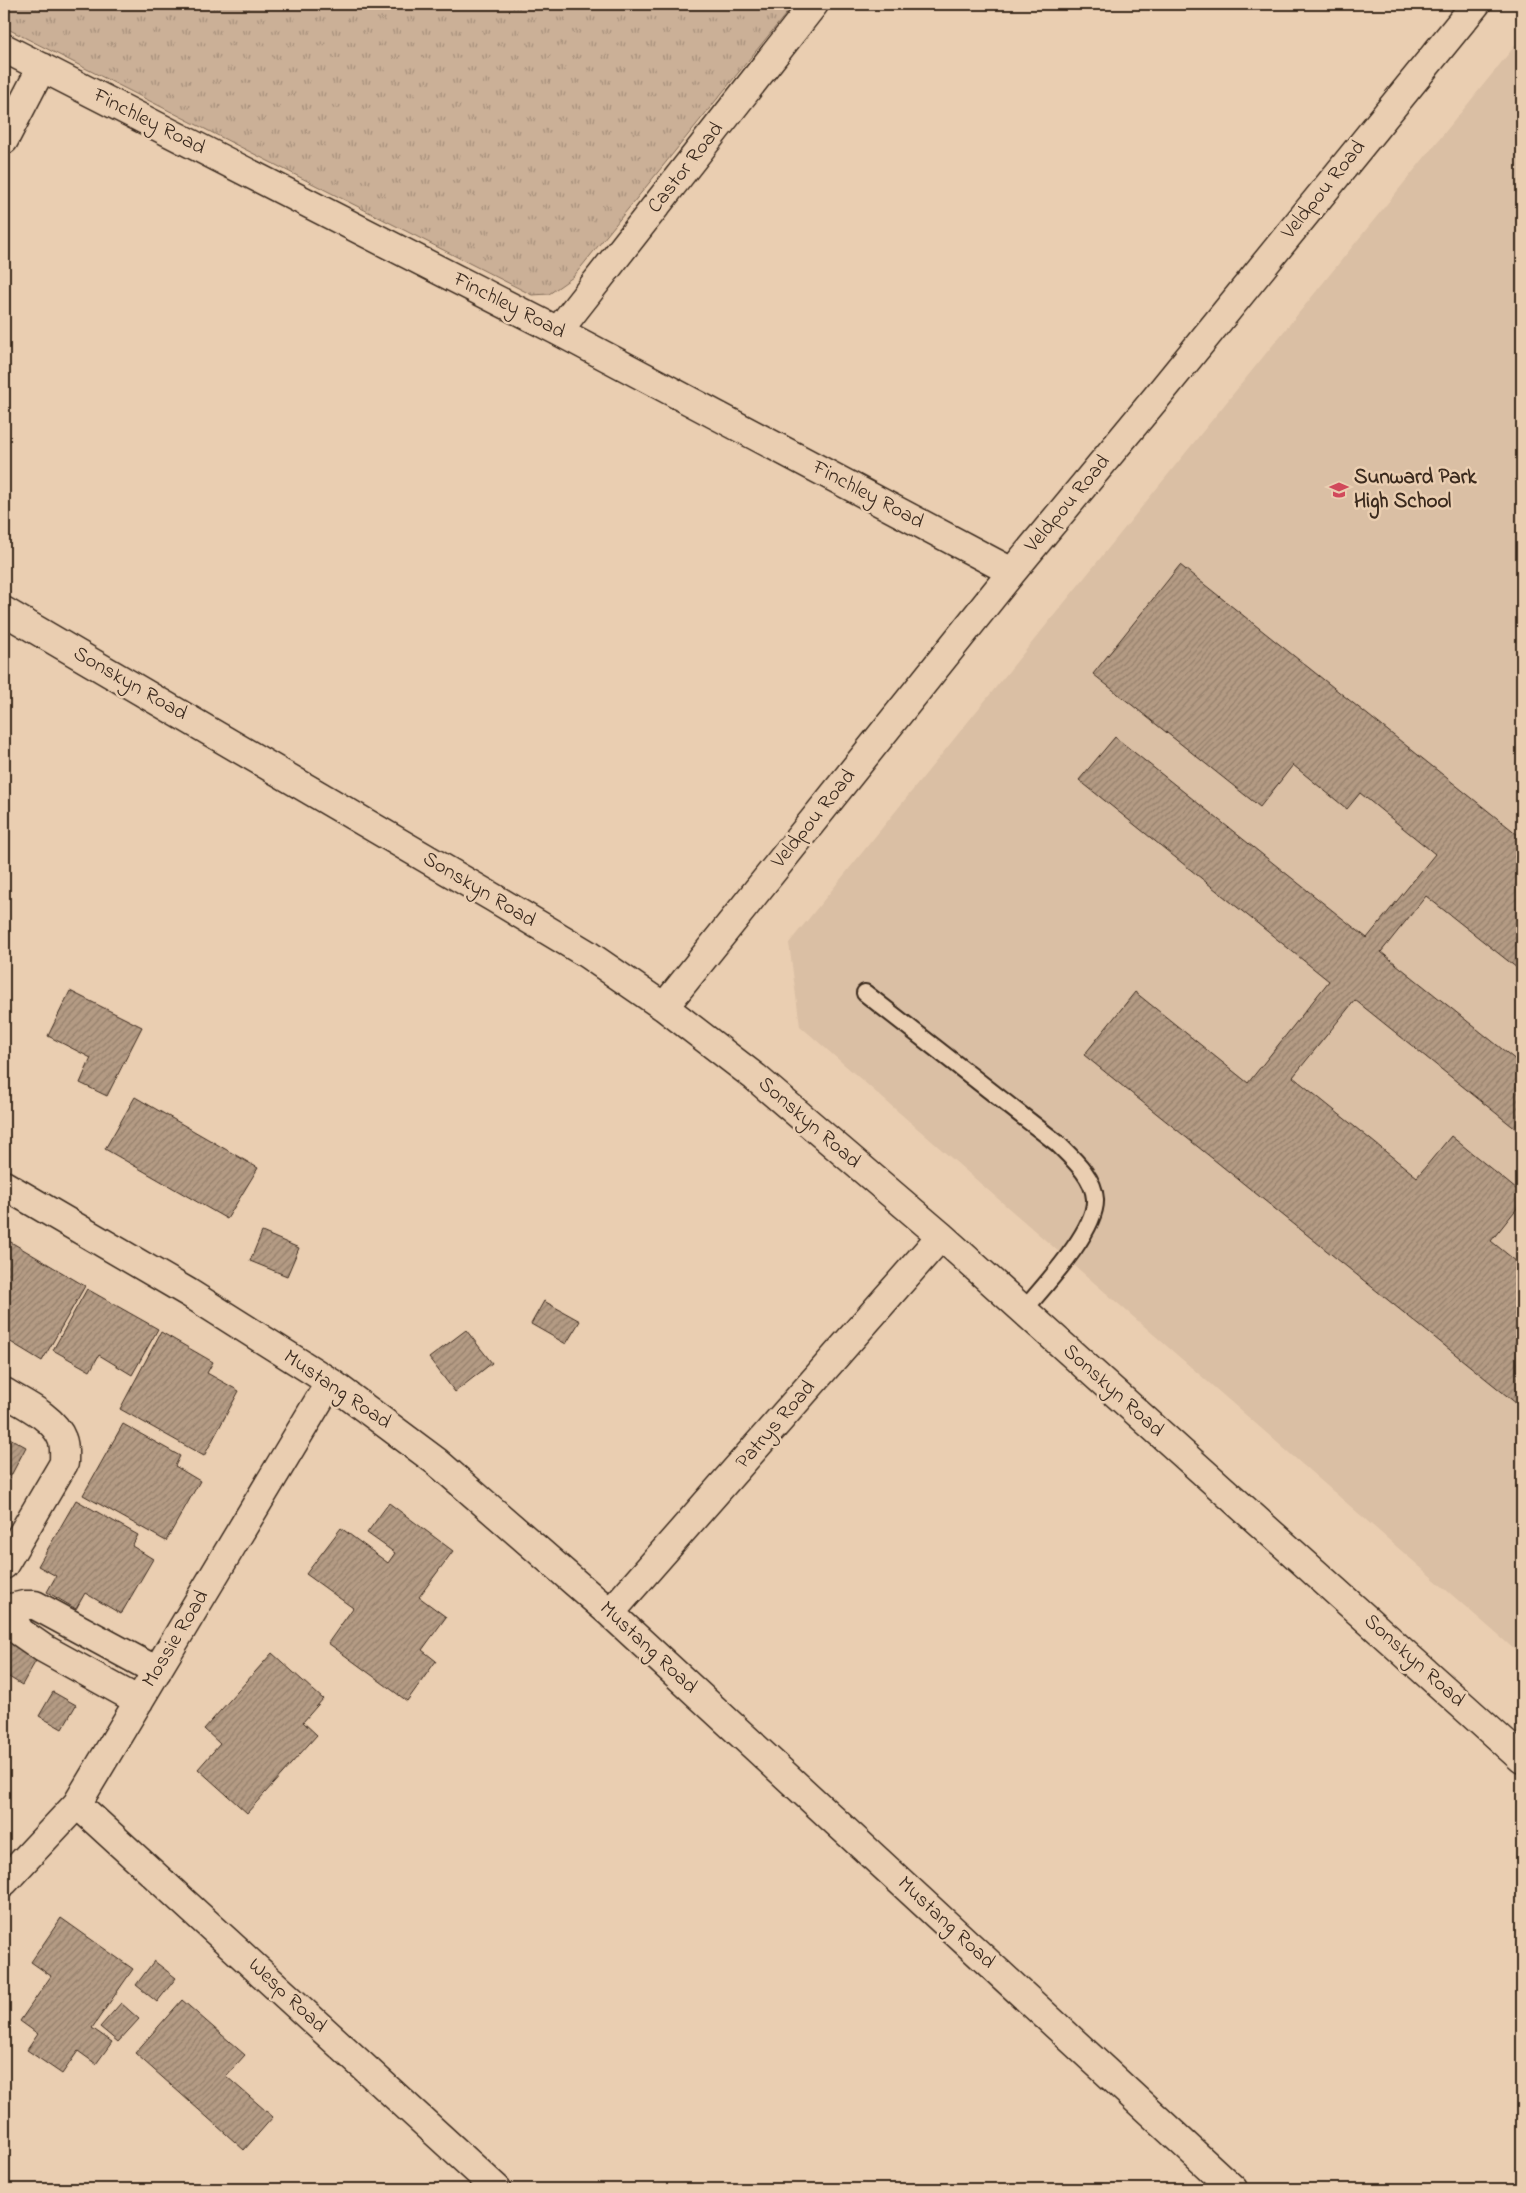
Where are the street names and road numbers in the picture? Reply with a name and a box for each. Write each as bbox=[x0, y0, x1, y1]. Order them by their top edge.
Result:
street label: Finchley Road bbox=[86, 80, 211, 165]
street label: Castor Road bbox=[641, 116, 731, 220]
street label: Veldpou Road bbox=[1274, 134, 1373, 247]
street label: Finchley Road bbox=[446, 264, 571, 349]
street label: Veldpou Road bbox=[1017, 448, 1118, 560]
street label: Finchley Road bbox=[805, 453, 929, 539]
street label: Sonskyn Road bbox=[66, 639, 193, 731]
street label: Veldpou Road bbox=[764, 763, 863, 876]
street label: Sonskyn Road bbox=[416, 844, 542, 938]
street label: Sonskyn Road bbox=[750, 1070, 867, 1178]
street label: Sonskyn Road bbox=[1054, 1337, 1171, 1446]
street label: Mustang Road bbox=[276, 1343, 397, 1439]
street label: Patrys Road bbox=[729, 1374, 825, 1477]
street label: Mossie Road bbox=[135, 1584, 217, 1694]
street label: Mustang Road bbox=[591, 1595, 704, 1703]
street label: Sonskyn Road bbox=[1355, 1607, 1472, 1716]
street label: Mustang Road bbox=[889, 1870, 1002, 1978]
street label: Wesp Road bbox=[241, 1951, 333, 2041]

